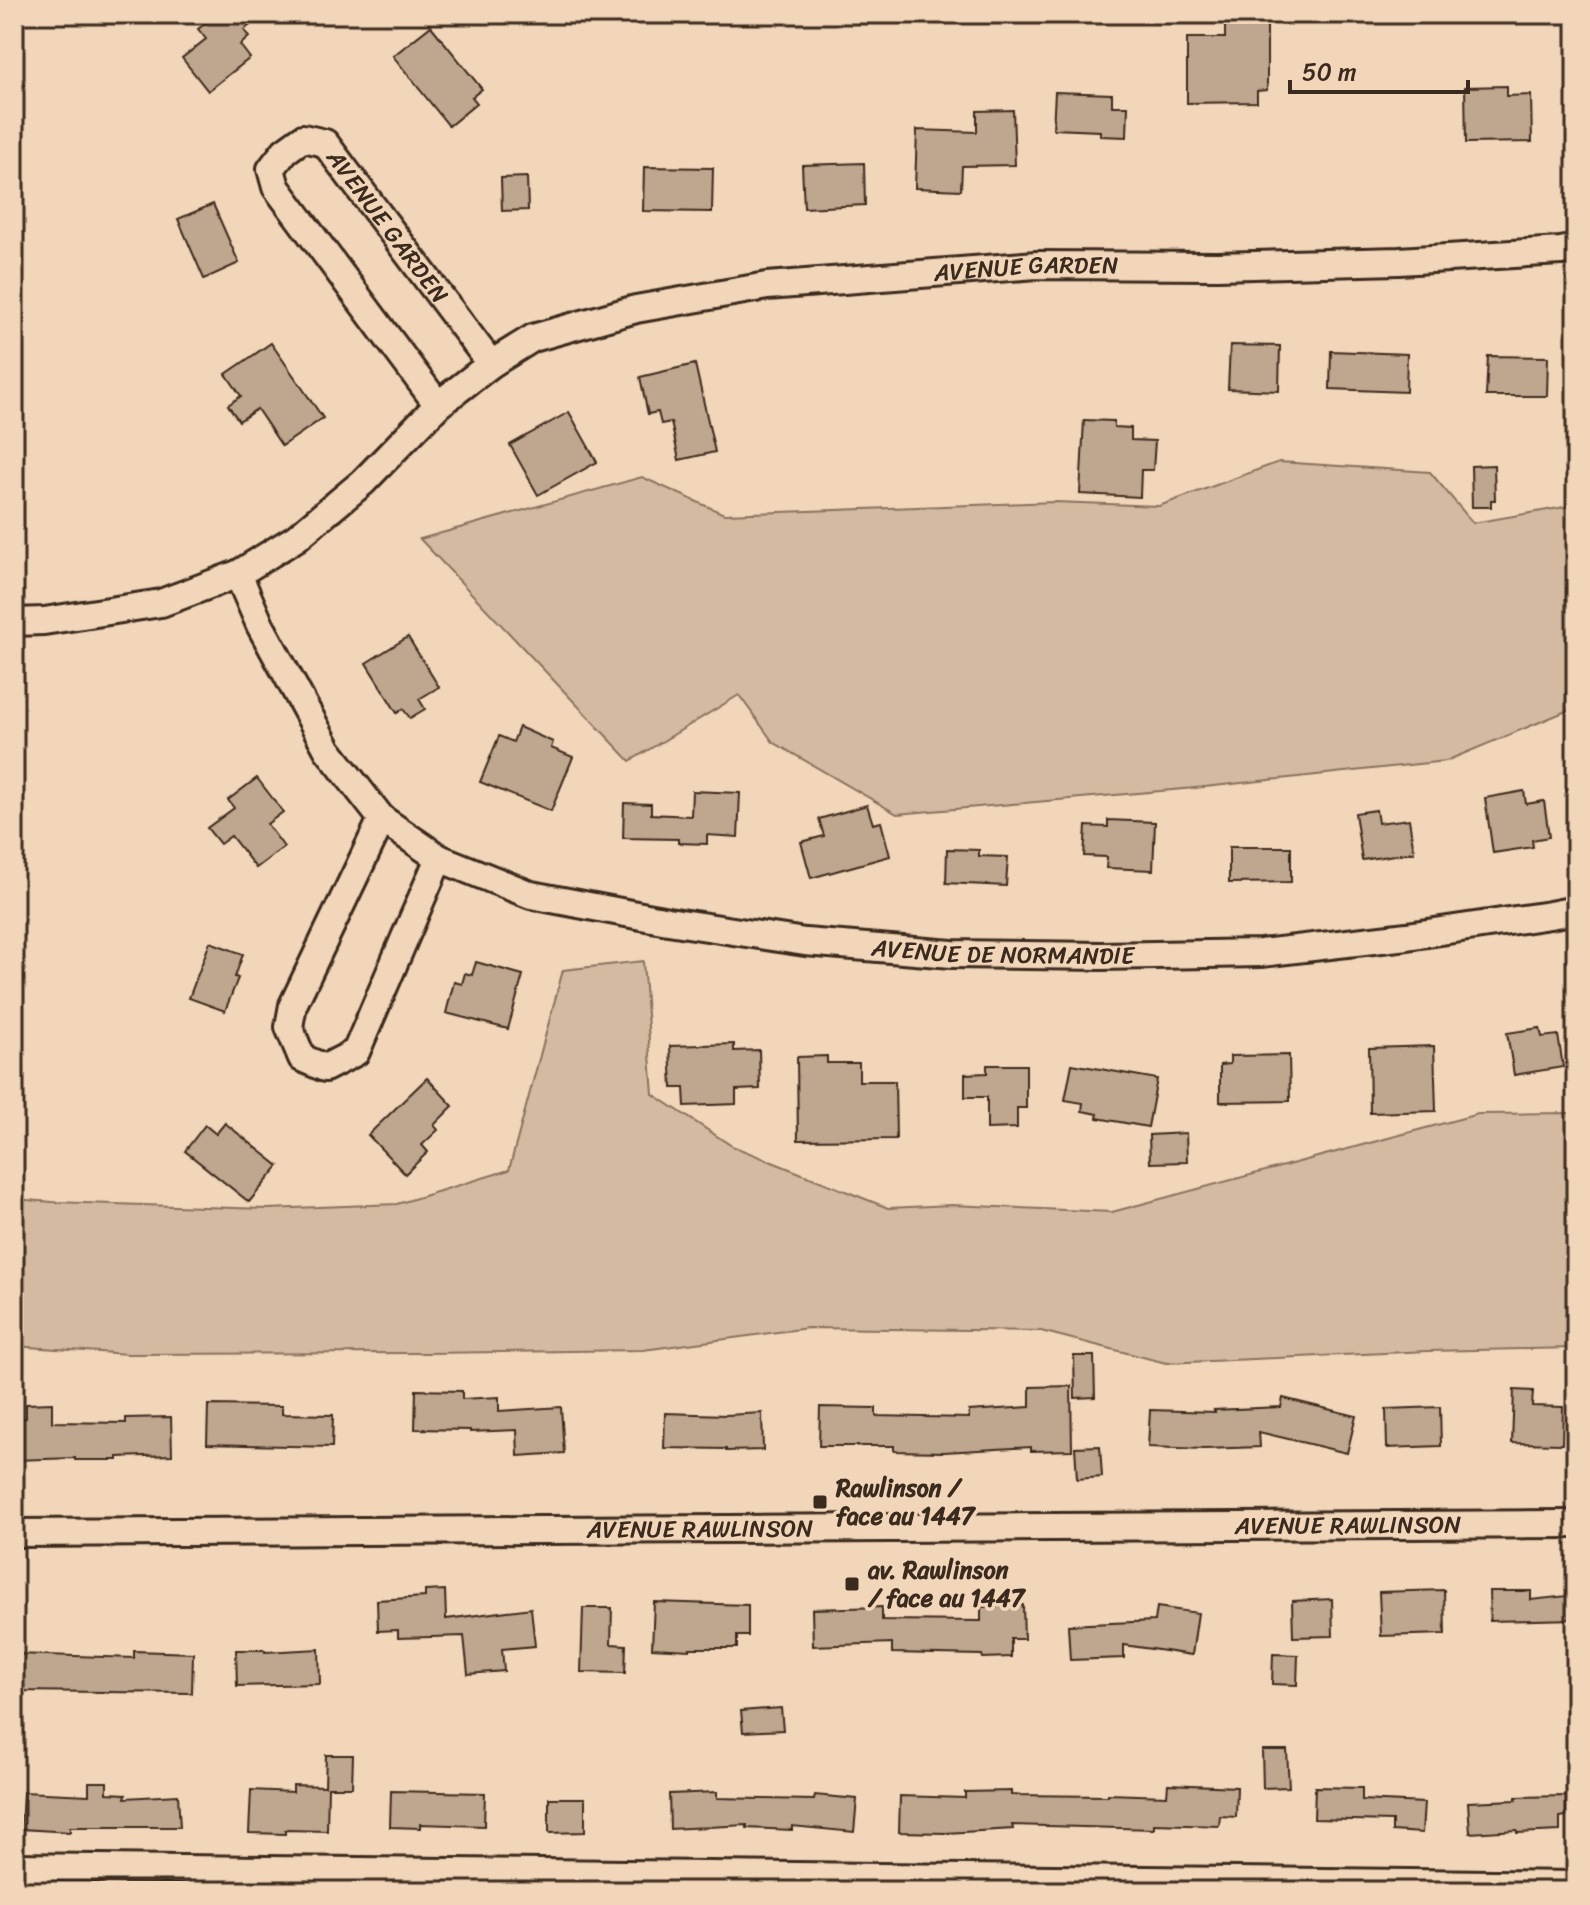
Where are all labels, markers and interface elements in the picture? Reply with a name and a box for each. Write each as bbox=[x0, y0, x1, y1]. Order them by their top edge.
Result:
scale bar bbox=[1290, 44, 1468, 94]
text: 50 m bbox=[1302, 51, 1357, 93]
street label: AVENUE GARDEN bbox=[315, 139, 460, 313]
street label: AVENUE GARDEN bbox=[931, 244, 1119, 294]
street label: AVENUE DE NORMANDIE bbox=[869, 926, 1136, 977]
place label: Rawlinson / face au 1447 bbox=[835, 1467, 977, 1537]
marker: Rawlinson / face au 1447 bbox=[811, 1493, 829, 1511]
street label: AVENUE RAWLINSON bbox=[1234, 1504, 1461, 1547]
street label: AVENUE RAWLINSON bbox=[586, 1507, 813, 1551]
place label: av. Rawlinson / face au 1447 bbox=[867, 1549, 1027, 1619]
marker: av. Rawlinson / face au 1447 bbox=[843, 1575, 861, 1593]

